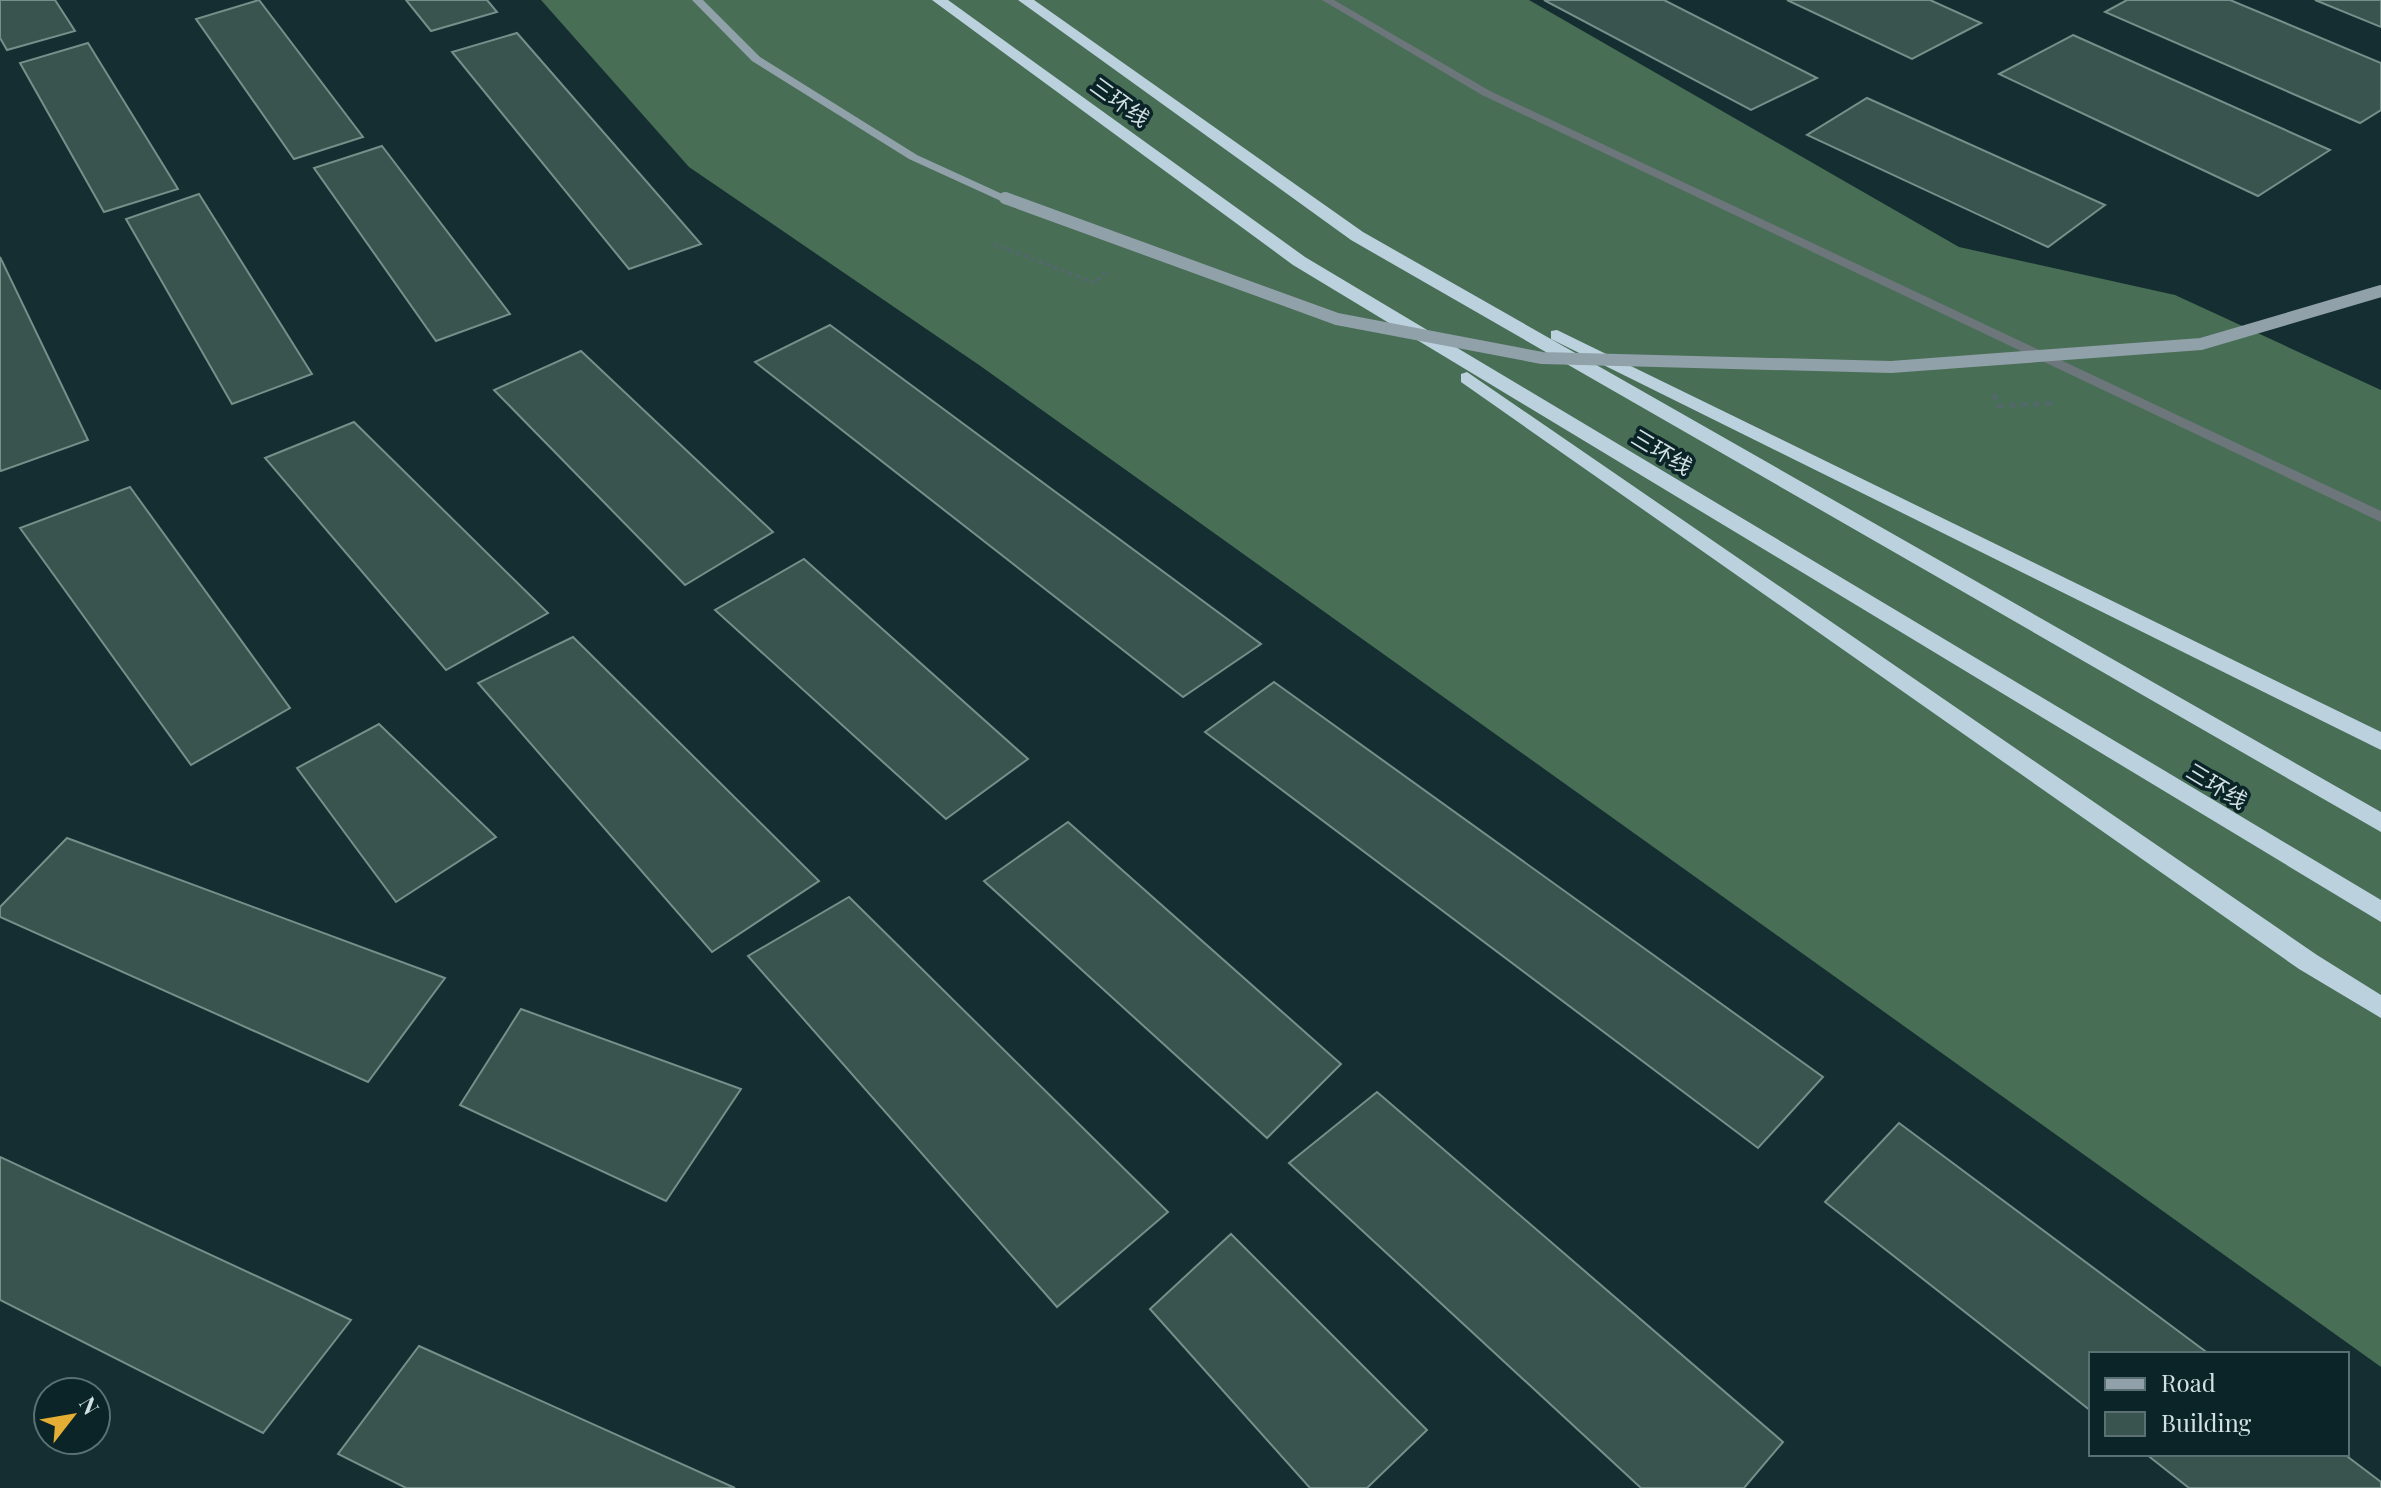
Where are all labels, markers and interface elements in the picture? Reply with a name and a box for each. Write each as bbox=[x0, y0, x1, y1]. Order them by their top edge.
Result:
street label: 三环线 bbox=[1085, 70, 1156, 133]
street label: 三环线 bbox=[1626, 421, 1699, 481]
street label: 三环线 bbox=[2181, 755, 2254, 815]
legend bbox=[2089, 1352, 2349, 1456]
text: Road bbox=[2161, 1366, 2216, 1398]
north arrow bbox=[32, 1376, 112, 1456]
text: N bbox=[73, 1391, 107, 1420]
text: Building bbox=[2161, 1406, 2252, 1438]

